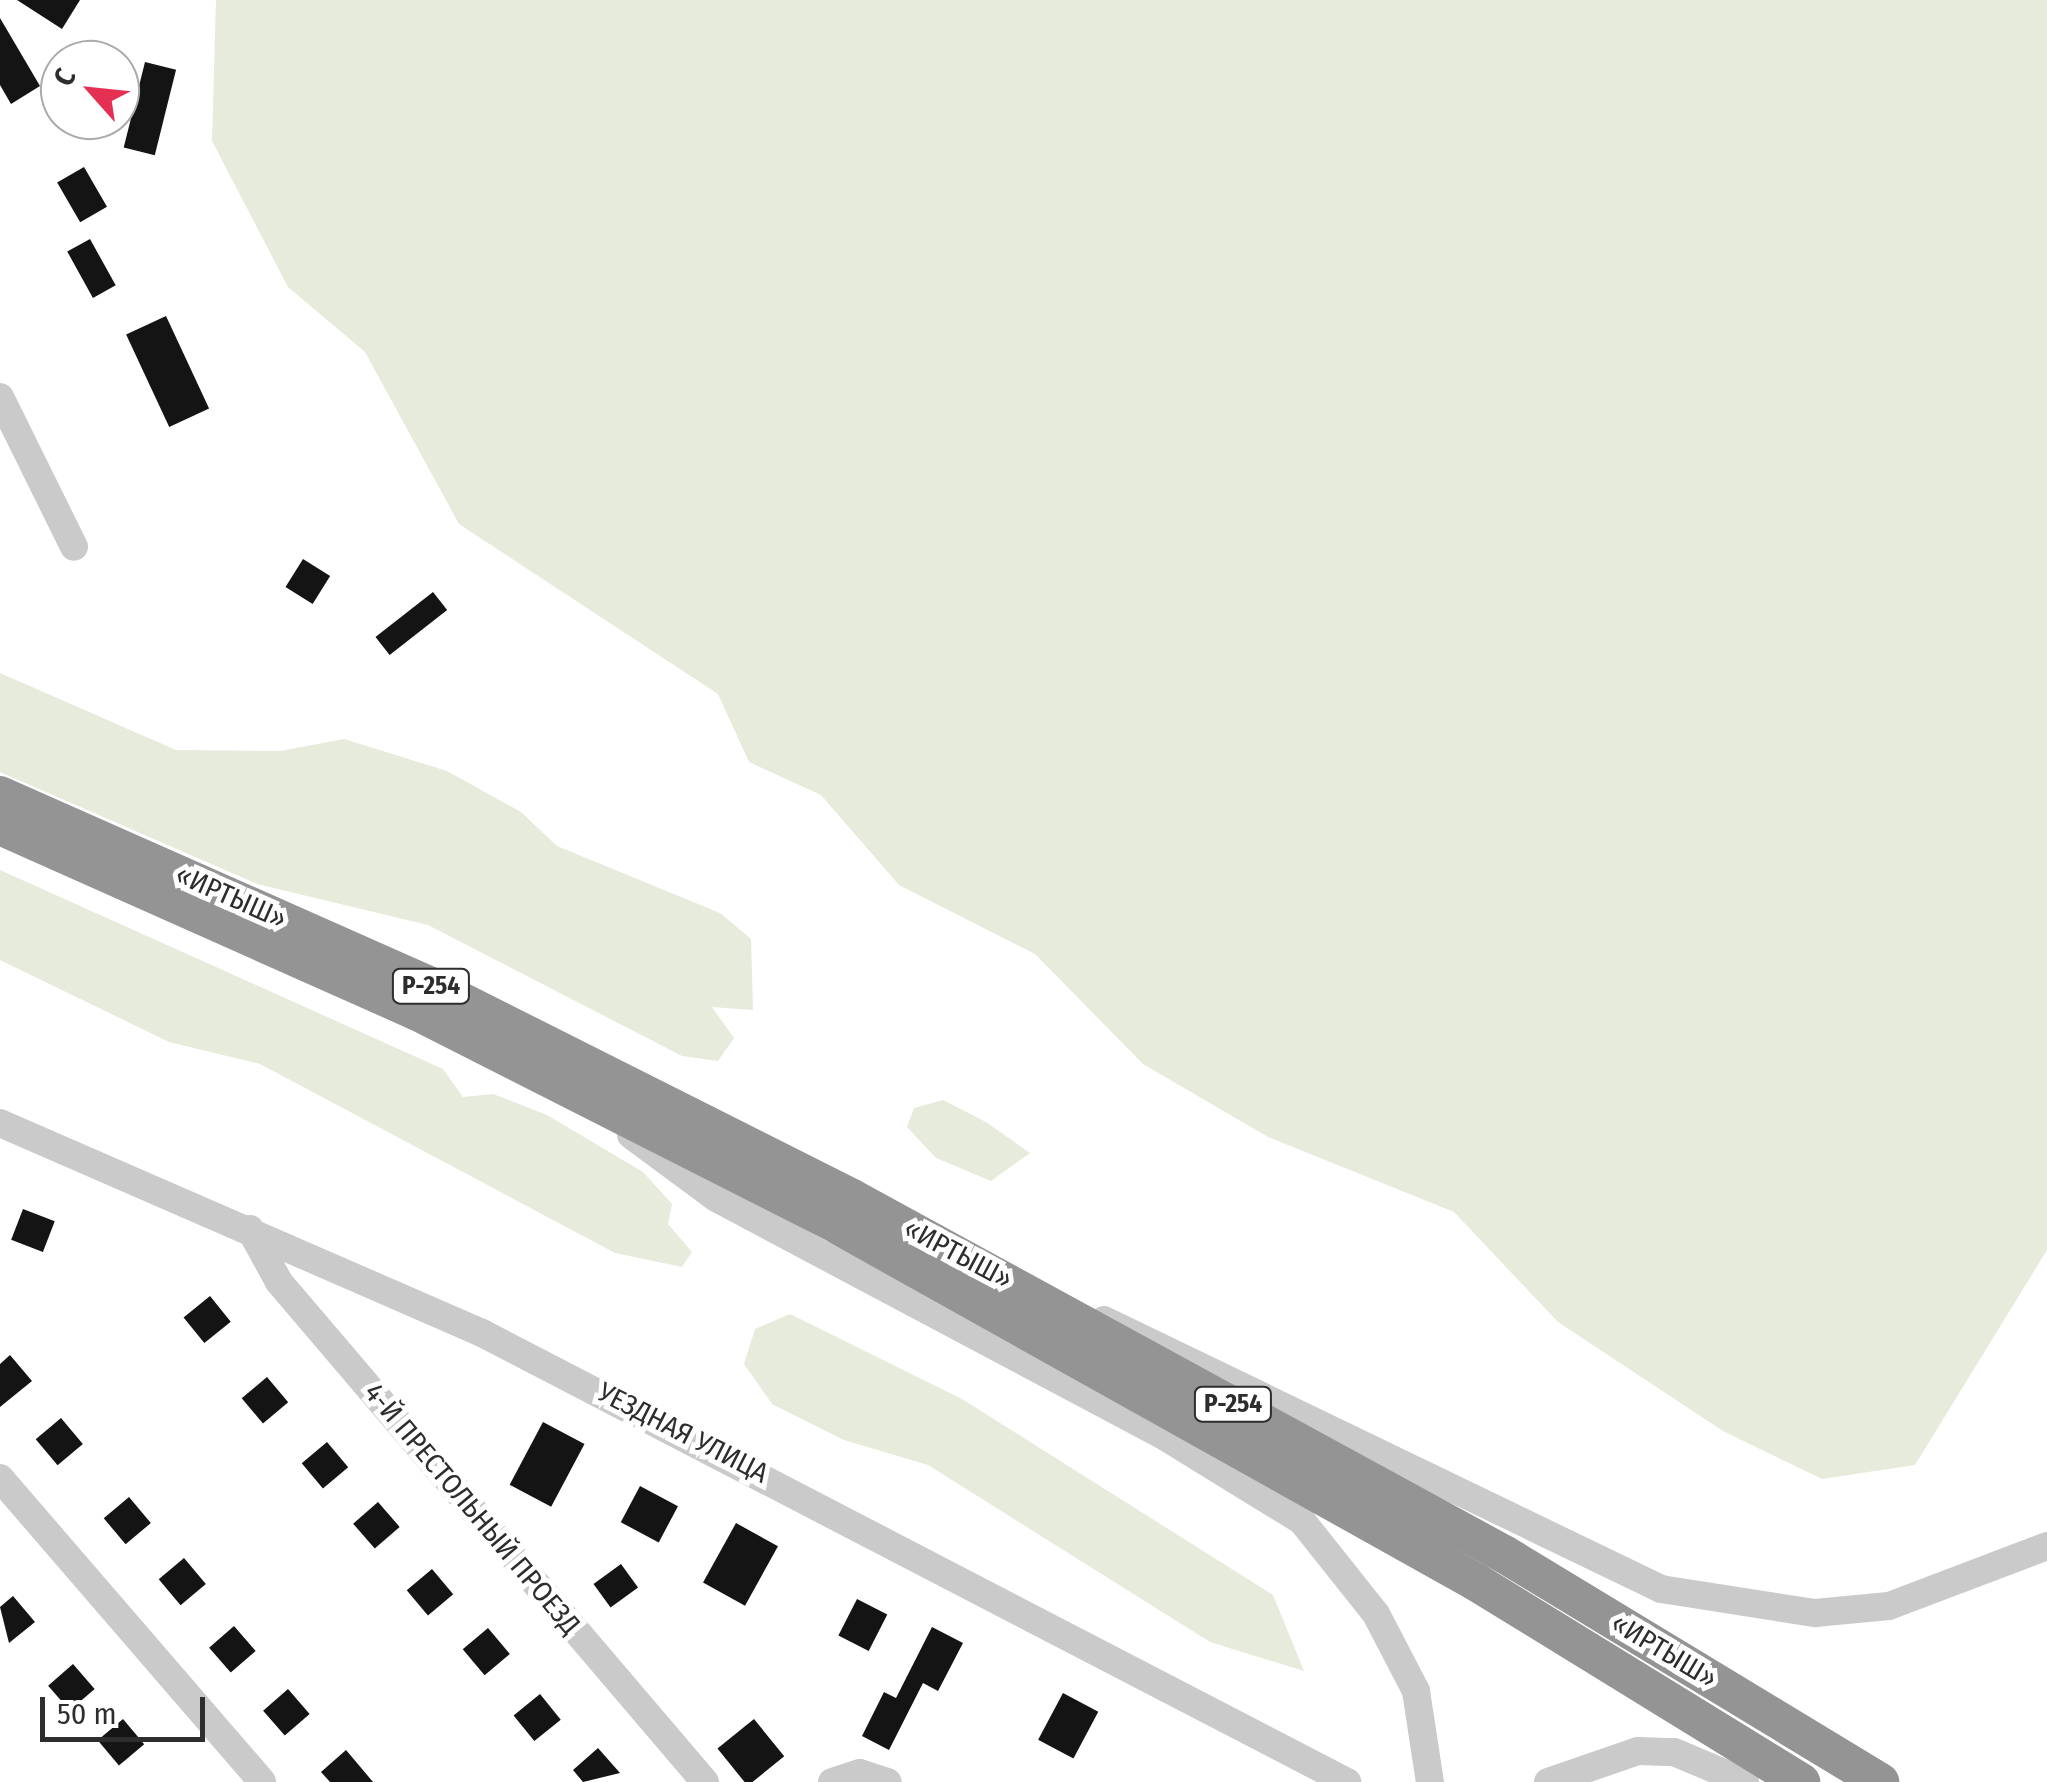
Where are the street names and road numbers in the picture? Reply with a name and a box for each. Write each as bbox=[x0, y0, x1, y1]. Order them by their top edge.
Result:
street label: «ИРТЫШ» bbox=[170, 858, 292, 936]
road number: Р-254 bbox=[391, 966, 471, 1006]
street label: «ИРТЫШ» bbox=[898, 1212, 1018, 1296]
street label: 4-Й ПРЕСТОЛЬНЫЙ ПРОЕЗД bbox=[357, 1376, 587, 1642]
street label: УЕЗДНАЯ УЛИЦА bbox=[592, 1376, 774, 1490]
road number: Р-254 bbox=[1193, 1384, 1273, 1424]
street label: «ИРТЫШ» bbox=[1605, 1606, 1723, 1696]

